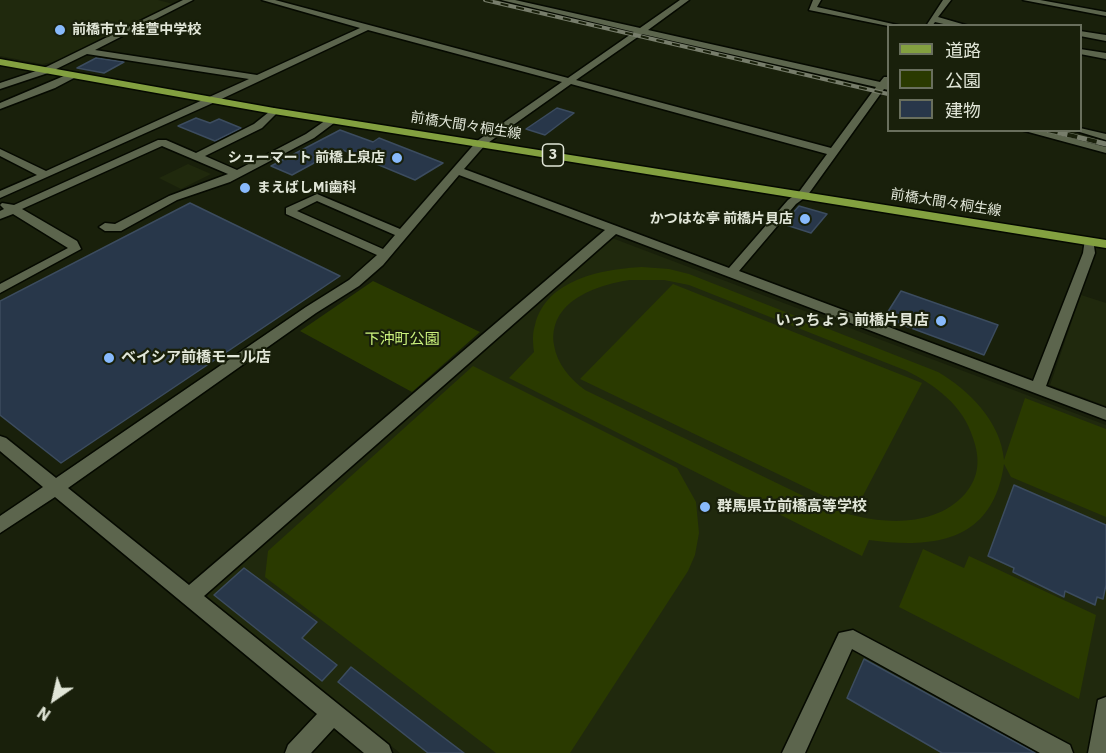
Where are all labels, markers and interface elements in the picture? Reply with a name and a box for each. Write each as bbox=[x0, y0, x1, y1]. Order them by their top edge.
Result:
place label: 前橋市立 桂萱中学校 bbox=[72, 22, 201, 38]
marker: 前橋市立 桂萱中学校 bbox=[53, 23, 67, 37]
legend bbox=[887, 24, 1082, 132]
text: 道路 bbox=[945, 39, 981, 62]
text: 公園 bbox=[945, 69, 981, 92]
text: 建物 bbox=[945, 99, 981, 122]
street label: 前橋大間々桐生線 bbox=[409, 109, 523, 143]
road number: 3 bbox=[542, 144, 564, 166]
place label: シューマート 前橋上泉店 bbox=[228, 150, 385, 166]
marker: シューマート 前橋上泉店 bbox=[390, 151, 404, 165]
place label: まえばしMi歯科 bbox=[257, 180, 356, 196]
marker: まえばしMi歯科 bbox=[238, 181, 252, 195]
street label: 前橋大間々桐生線 bbox=[889, 186, 1003, 220]
place label: かつはな亭 前橋片貝店 bbox=[650, 211, 793, 227]
marker: かつはな亭 前橋片貝店 bbox=[798, 212, 812, 226]
place label: いっちょう 前橋片貝店 bbox=[775, 312, 929, 330]
marker: いっちょう 前橋片貝店 bbox=[934, 314, 948, 328]
park label: 下沖町公園 bbox=[365, 331, 439, 349]
place label: ベイシア前橋モール店 bbox=[121, 349, 271, 367]
marker: ベイシア前橋モール店 bbox=[102, 351, 116, 365]
place label: 群馬県立前橋高等学校 bbox=[717, 498, 867, 516]
marker: 群馬県立前橋高等学校 bbox=[698, 500, 712, 514]
north arrow bbox=[24, 669, 84, 729]
text: N bbox=[34, 702, 54, 725]

